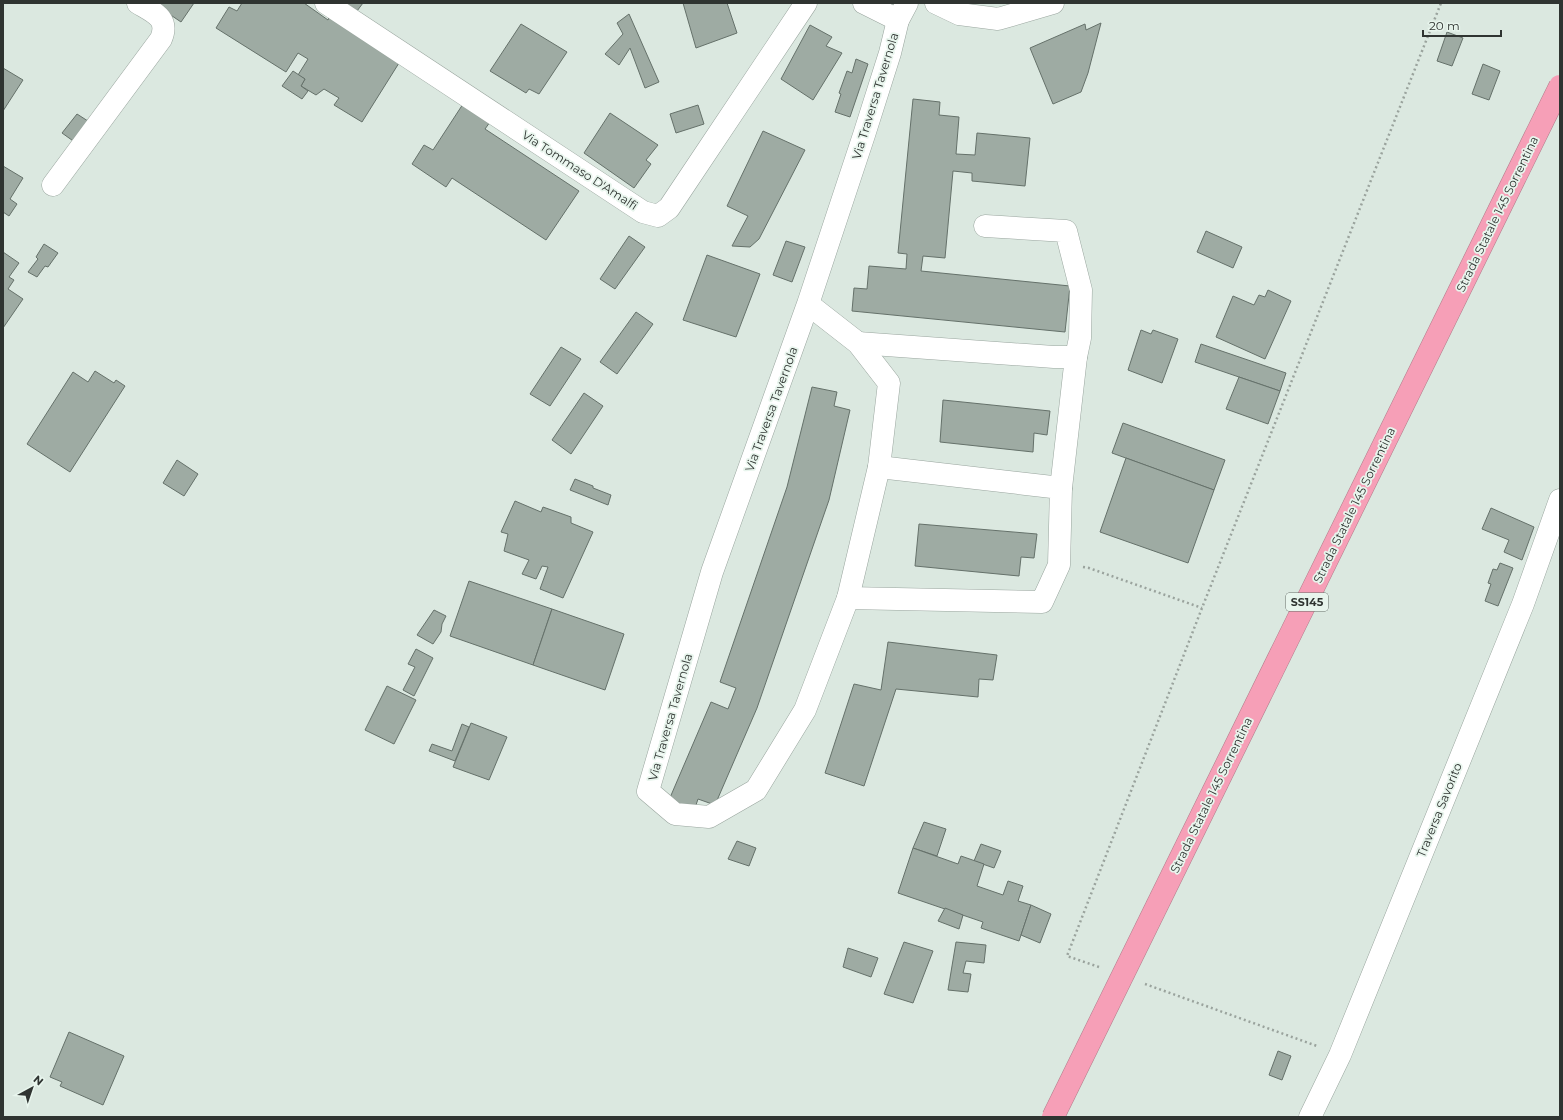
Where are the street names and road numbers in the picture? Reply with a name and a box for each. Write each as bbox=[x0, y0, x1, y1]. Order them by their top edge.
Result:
street label: Via Traversa Tavernola bbox=[849, 31, 901, 161]
street label: Via Tommaso D'Amalfi bbox=[519, 127, 641, 213]
street label: Strada Statale 145 Sorrentina bbox=[1453, 134, 1541, 294]
street label: Via Traversa Tavernola bbox=[741, 345, 801, 473]
street label: Strada Statale 145 Sorrentina bbox=[1310, 425, 1398, 585]
road number: SS145 bbox=[1286, 593, 1328, 611]
street label: Via Traversa Tavernola bbox=[645, 652, 695, 782]
street label: Strada Statale 145 Sorrentina bbox=[1167, 715, 1255, 875]
street label: Traversa Savorito bbox=[1413, 761, 1465, 859]

